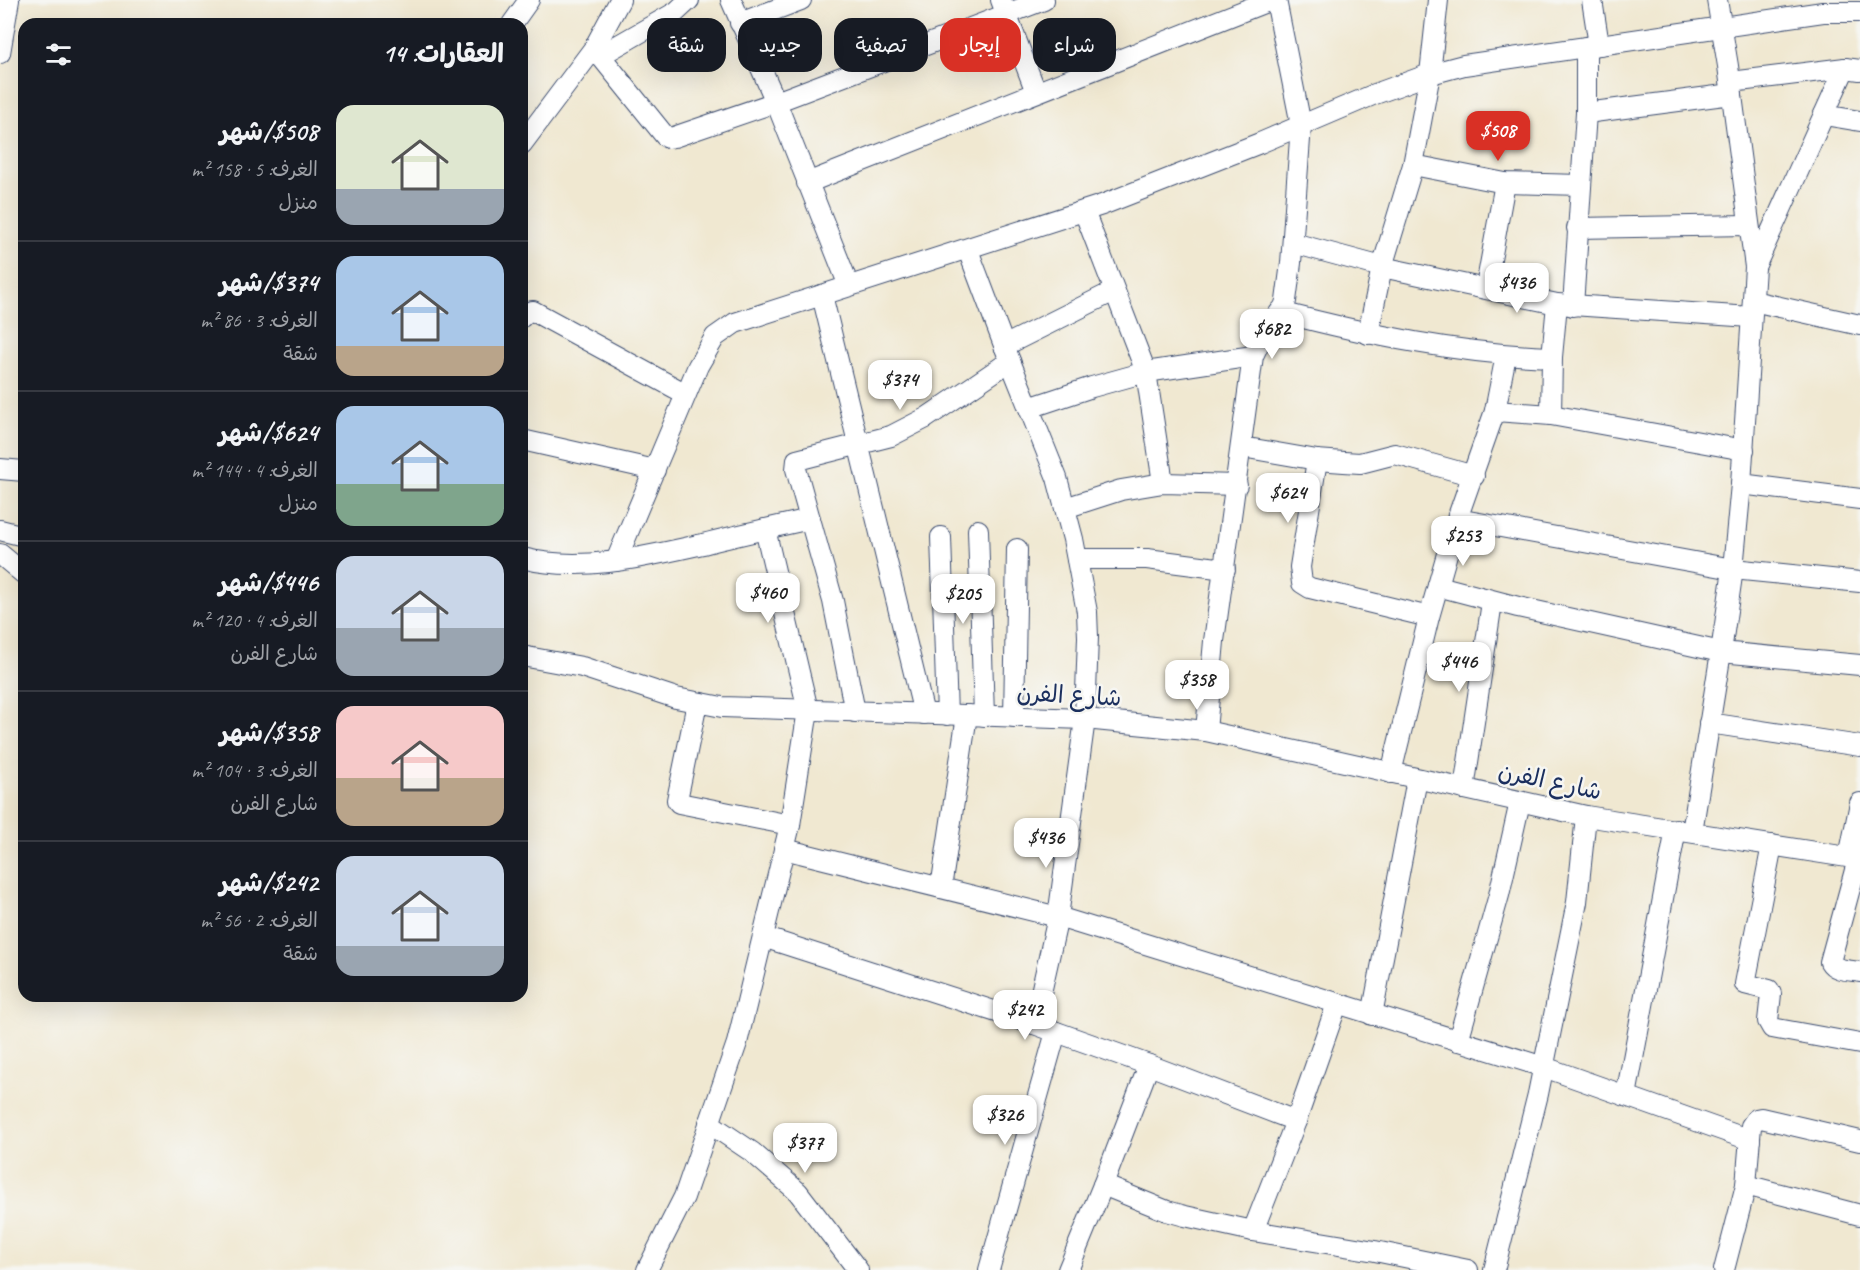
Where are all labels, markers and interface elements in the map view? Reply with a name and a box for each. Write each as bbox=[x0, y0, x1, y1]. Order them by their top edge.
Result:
chip: شقة bbox=[647, 18, 726, 72]
chip: جديد bbox=[738, 18, 822, 72]
chip: تصفية bbox=[834, 18, 928, 72]
chip: إيجار bbox=[940, 18, 1021, 72]
chip: شراء bbox=[1033, 18, 1116, 72]
text: العقارات: 14 bbox=[382, 37, 504, 70]
icon: filters bbox=[42, 38, 75, 71]
pin: $508 bbox=[1462, 111, 1534, 162]
text: $508/شهر bbox=[220, 115, 318, 148]
text: $508 bbox=[1480, 118, 1516, 143]
icon: home bbox=[384, 129, 456, 201]
text: الغرف: 5 · 158 m² bbox=[191, 157, 318, 182]
text: منزل bbox=[279, 190, 318, 215]
pin: $436 bbox=[1481, 263, 1553, 314]
text: $374/شهر bbox=[219, 266, 318, 299]
text: $436 bbox=[1499, 270, 1535, 295]
icon: home bbox=[384, 280, 456, 352]
text: الغرف: 3 · 86 m² bbox=[200, 308, 318, 333]
pin: $682 bbox=[1236, 309, 1308, 360]
text: $682 bbox=[1254, 316, 1290, 341]
text: شقة bbox=[283, 341, 318, 366]
pin: $374 bbox=[864, 360, 936, 411]
text: $374 bbox=[882, 367, 918, 392]
text: $624/شهر bbox=[219, 416, 318, 449]
icon: home bbox=[384, 430, 456, 502]
text: الغرف: 4 · 144 m² bbox=[191, 458, 318, 483]
pin: $624 bbox=[1252, 473, 1324, 524]
text: $624 bbox=[1270, 480, 1306, 505]
text: منزل bbox=[279, 491, 318, 516]
pin: $253 bbox=[1427, 516, 1499, 567]
text: $253 bbox=[1445, 523, 1481, 548]
text: $446/شهر bbox=[219, 566, 318, 599]
pin: $460 bbox=[732, 573, 804, 624]
pin: $205 bbox=[927, 574, 999, 625]
icon: home bbox=[384, 580, 456, 652]
text: $460 bbox=[750, 580, 786, 605]
text: $205 bbox=[945, 581, 981, 606]
text: الغرف: 4 · 120 m² bbox=[191, 608, 318, 633]
text: شارع الفرن bbox=[231, 641, 318, 666]
pin: $446 bbox=[1423, 642, 1495, 693]
text: $446 bbox=[1441, 649, 1477, 674]
pin: $358 bbox=[1161, 660, 1233, 711]
text: $358 bbox=[1179, 667, 1215, 692]
street label: شارع الفرن bbox=[1016, 677, 1122, 715]
text: $358/شهر bbox=[220, 716, 318, 749]
icon: home bbox=[384, 730, 456, 802]
street label: شارع الفرن bbox=[1495, 755, 1604, 809]
text: الغرف: 3 · 104 m² bbox=[191, 758, 318, 783]
text: شارع الفرن bbox=[231, 791, 318, 816]
pin: $436 bbox=[1010, 818, 1082, 869]
text: $436 bbox=[1028, 825, 1064, 850]
text: $242/شهر bbox=[219, 866, 318, 899]
icon: home bbox=[384, 880, 456, 952]
text: الغرف: 2 · 56 m² bbox=[200, 908, 318, 933]
text: شقة bbox=[283, 941, 318, 966]
pin: $242 bbox=[989, 990, 1061, 1041]
text: $242 bbox=[1007, 997, 1043, 1022]
pin: $326 bbox=[969, 1095, 1041, 1146]
text: $326 bbox=[987, 1102, 1023, 1127]
pin: $377 bbox=[769, 1123, 841, 1174]
text: $377 bbox=[787, 1130, 823, 1155]

